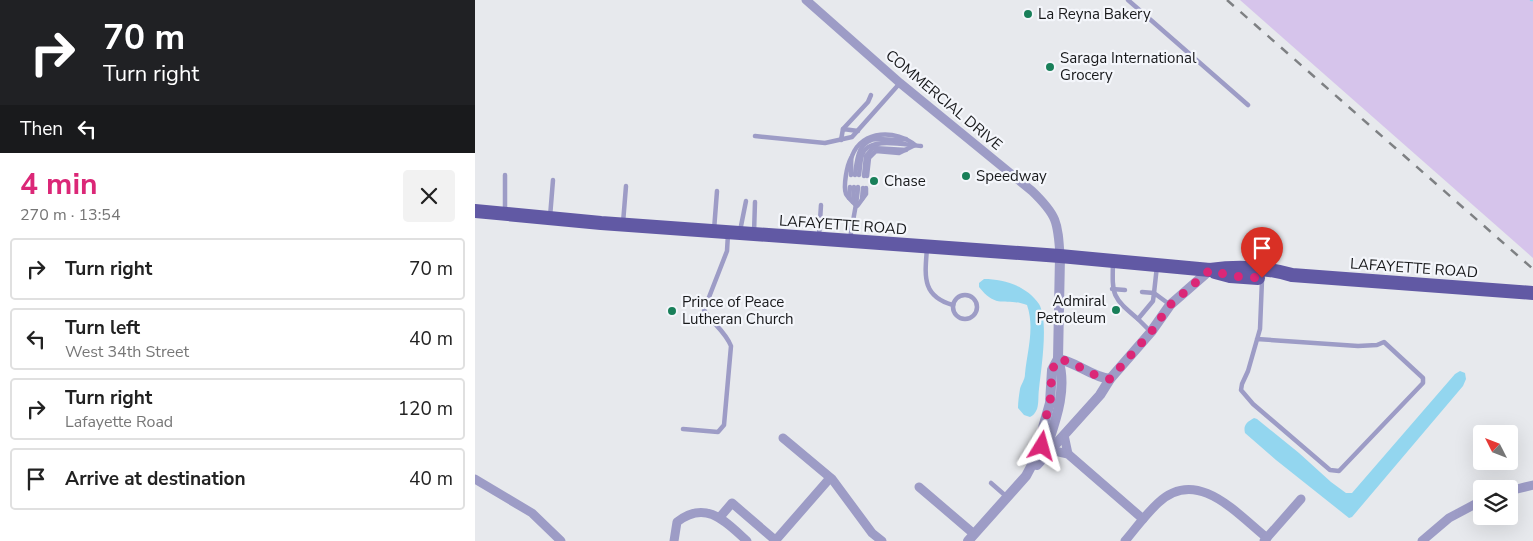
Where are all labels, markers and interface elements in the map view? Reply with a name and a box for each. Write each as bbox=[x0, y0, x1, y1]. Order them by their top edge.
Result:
place label: La Reyna Bakery bbox=[1038, 4, 1151, 24]
marker: La Reyna Bakery bbox=[1022, 8, 1034, 20]
text: 70 m bbox=[103, 14, 185, 61]
icon: right bbox=[20, 20, 85, 85]
street label: COMMERCIAL DRIVE bbox=[881, 45, 1007, 155]
place label: Saraga International Grocery bbox=[1060, 48, 1197, 85]
text: Turn right bbox=[103, 59, 199, 89]
marker: Saraga International Grocery bbox=[1044, 61, 1056, 73]
icon: left bbox=[73, 115, 101, 143]
text: Then bbox=[20, 116, 63, 142]
text: 4 min bbox=[20, 164, 98, 205]
place label: Speedway bbox=[976, 166, 1047, 186]
button: close bbox=[403, 170, 455, 222]
marker: Speedway bbox=[960, 170, 972, 182]
place label: Chase bbox=[884, 171, 926, 191]
marker: Chase bbox=[868, 175, 880, 187]
text: 270 m · 13:54 bbox=[20, 204, 121, 226]
street label: LAFAYETTE ROAD bbox=[778, 211, 908, 239]
pin bbox=[1241, 227, 1283, 278]
icon: arrive bbox=[1248, 234, 1276, 262]
street label: LAFAYETTE ROAD bbox=[1349, 254, 1479, 282]
icon: right bbox=[22, 255, 50, 283]
text: Turn right bbox=[65, 256, 152, 282]
text: 70 m bbox=[409, 256, 453, 282]
place label: Admiral Petroleum bbox=[1036, 291, 1107, 328]
place label: Prince of Peace Lutheran Church bbox=[682, 292, 794, 329]
marker: Admiral Petroleum bbox=[1110, 304, 1122, 316]
marker: Prince of Peace Lutheran Church bbox=[666, 305, 678, 317]
text: Turn left bbox=[65, 315, 140, 341]
icon: left bbox=[22, 325, 50, 353]
text: 40 m bbox=[409, 326, 453, 352]
text: West 34th Street bbox=[65, 341, 189, 363]
text: Turn right bbox=[65, 385, 152, 411]
icon: right bbox=[22, 395, 50, 423]
text: 120 m bbox=[398, 396, 453, 422]
text: Lafayette Road bbox=[65, 411, 173, 433]
position arrow bbox=[1015, 419, 1067, 471]
north arrow bbox=[1473, 425, 1517, 470]
map controls bbox=[1473, 425, 1518, 525]
icon: arrive bbox=[22, 465, 50, 493]
text: Arrive at destination bbox=[65, 466, 246, 492]
text: 40 m bbox=[409, 466, 453, 492]
button: layers bbox=[1473, 480, 1518, 525]

